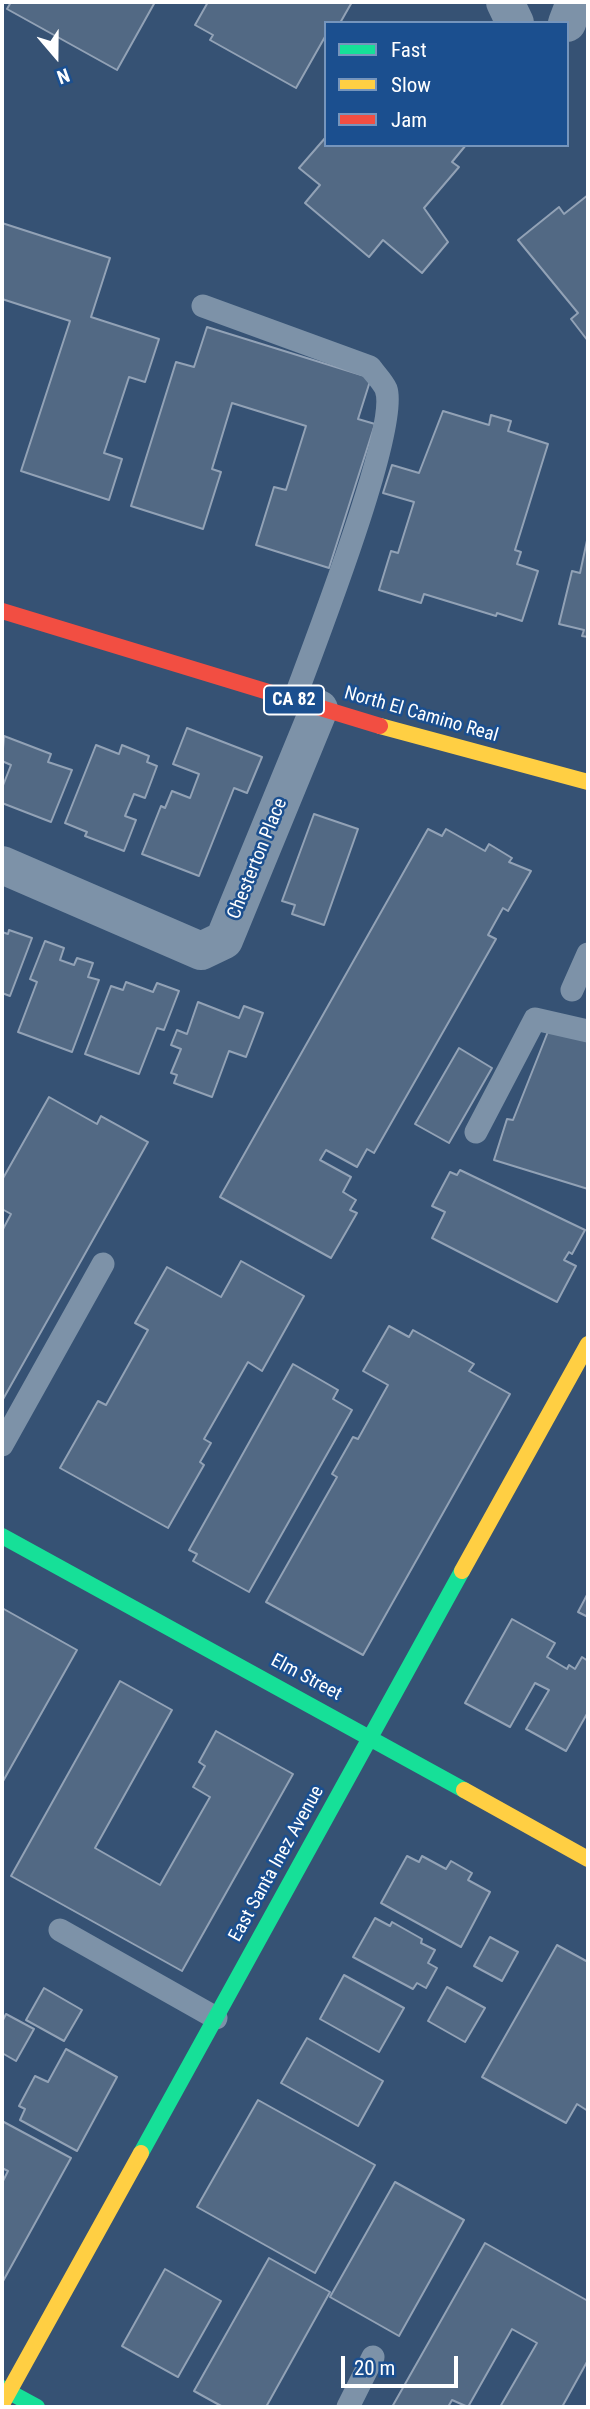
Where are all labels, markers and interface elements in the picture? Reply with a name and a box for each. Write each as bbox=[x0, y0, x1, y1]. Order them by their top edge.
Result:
north arrow bbox=[21, 21, 91, 91]
legend bbox=[324, 21, 569, 147]
text: Fast bbox=[391, 38, 427, 62]
text: N bbox=[54, 63, 73, 89]
text: Slow bbox=[391, 73, 431, 97]
text: Jam bbox=[391, 108, 427, 132]
street label: North El Camino Real bbox=[341, 682, 501, 748]
road number: CA 82 bbox=[264, 686, 324, 714]
street label: Chesterton Place bbox=[223, 795, 293, 923]
street label: Elm Street bbox=[267, 1650, 345, 1706]
street label: East Santa Inez Avenue bbox=[225, 1782, 329, 1946]
scale bar bbox=[345, 2342, 462, 2386]
text: 20 m bbox=[354, 2356, 395, 2380]

